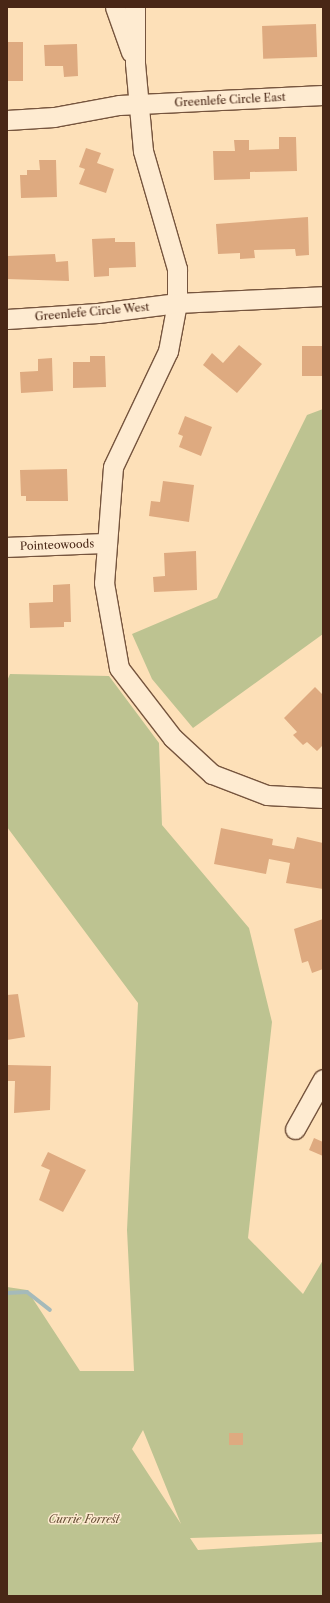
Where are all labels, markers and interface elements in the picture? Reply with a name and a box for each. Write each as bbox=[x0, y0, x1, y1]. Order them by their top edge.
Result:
street label: Greenlefe Circle East bbox=[174, 90, 286, 110]
street label: Greenlefe Circle West bbox=[34, 300, 150, 324]
street label: Pointeowoods bbox=[20, 537, 94, 553]
park label: Currie Forrest bbox=[48, 1512, 120, 1526]

